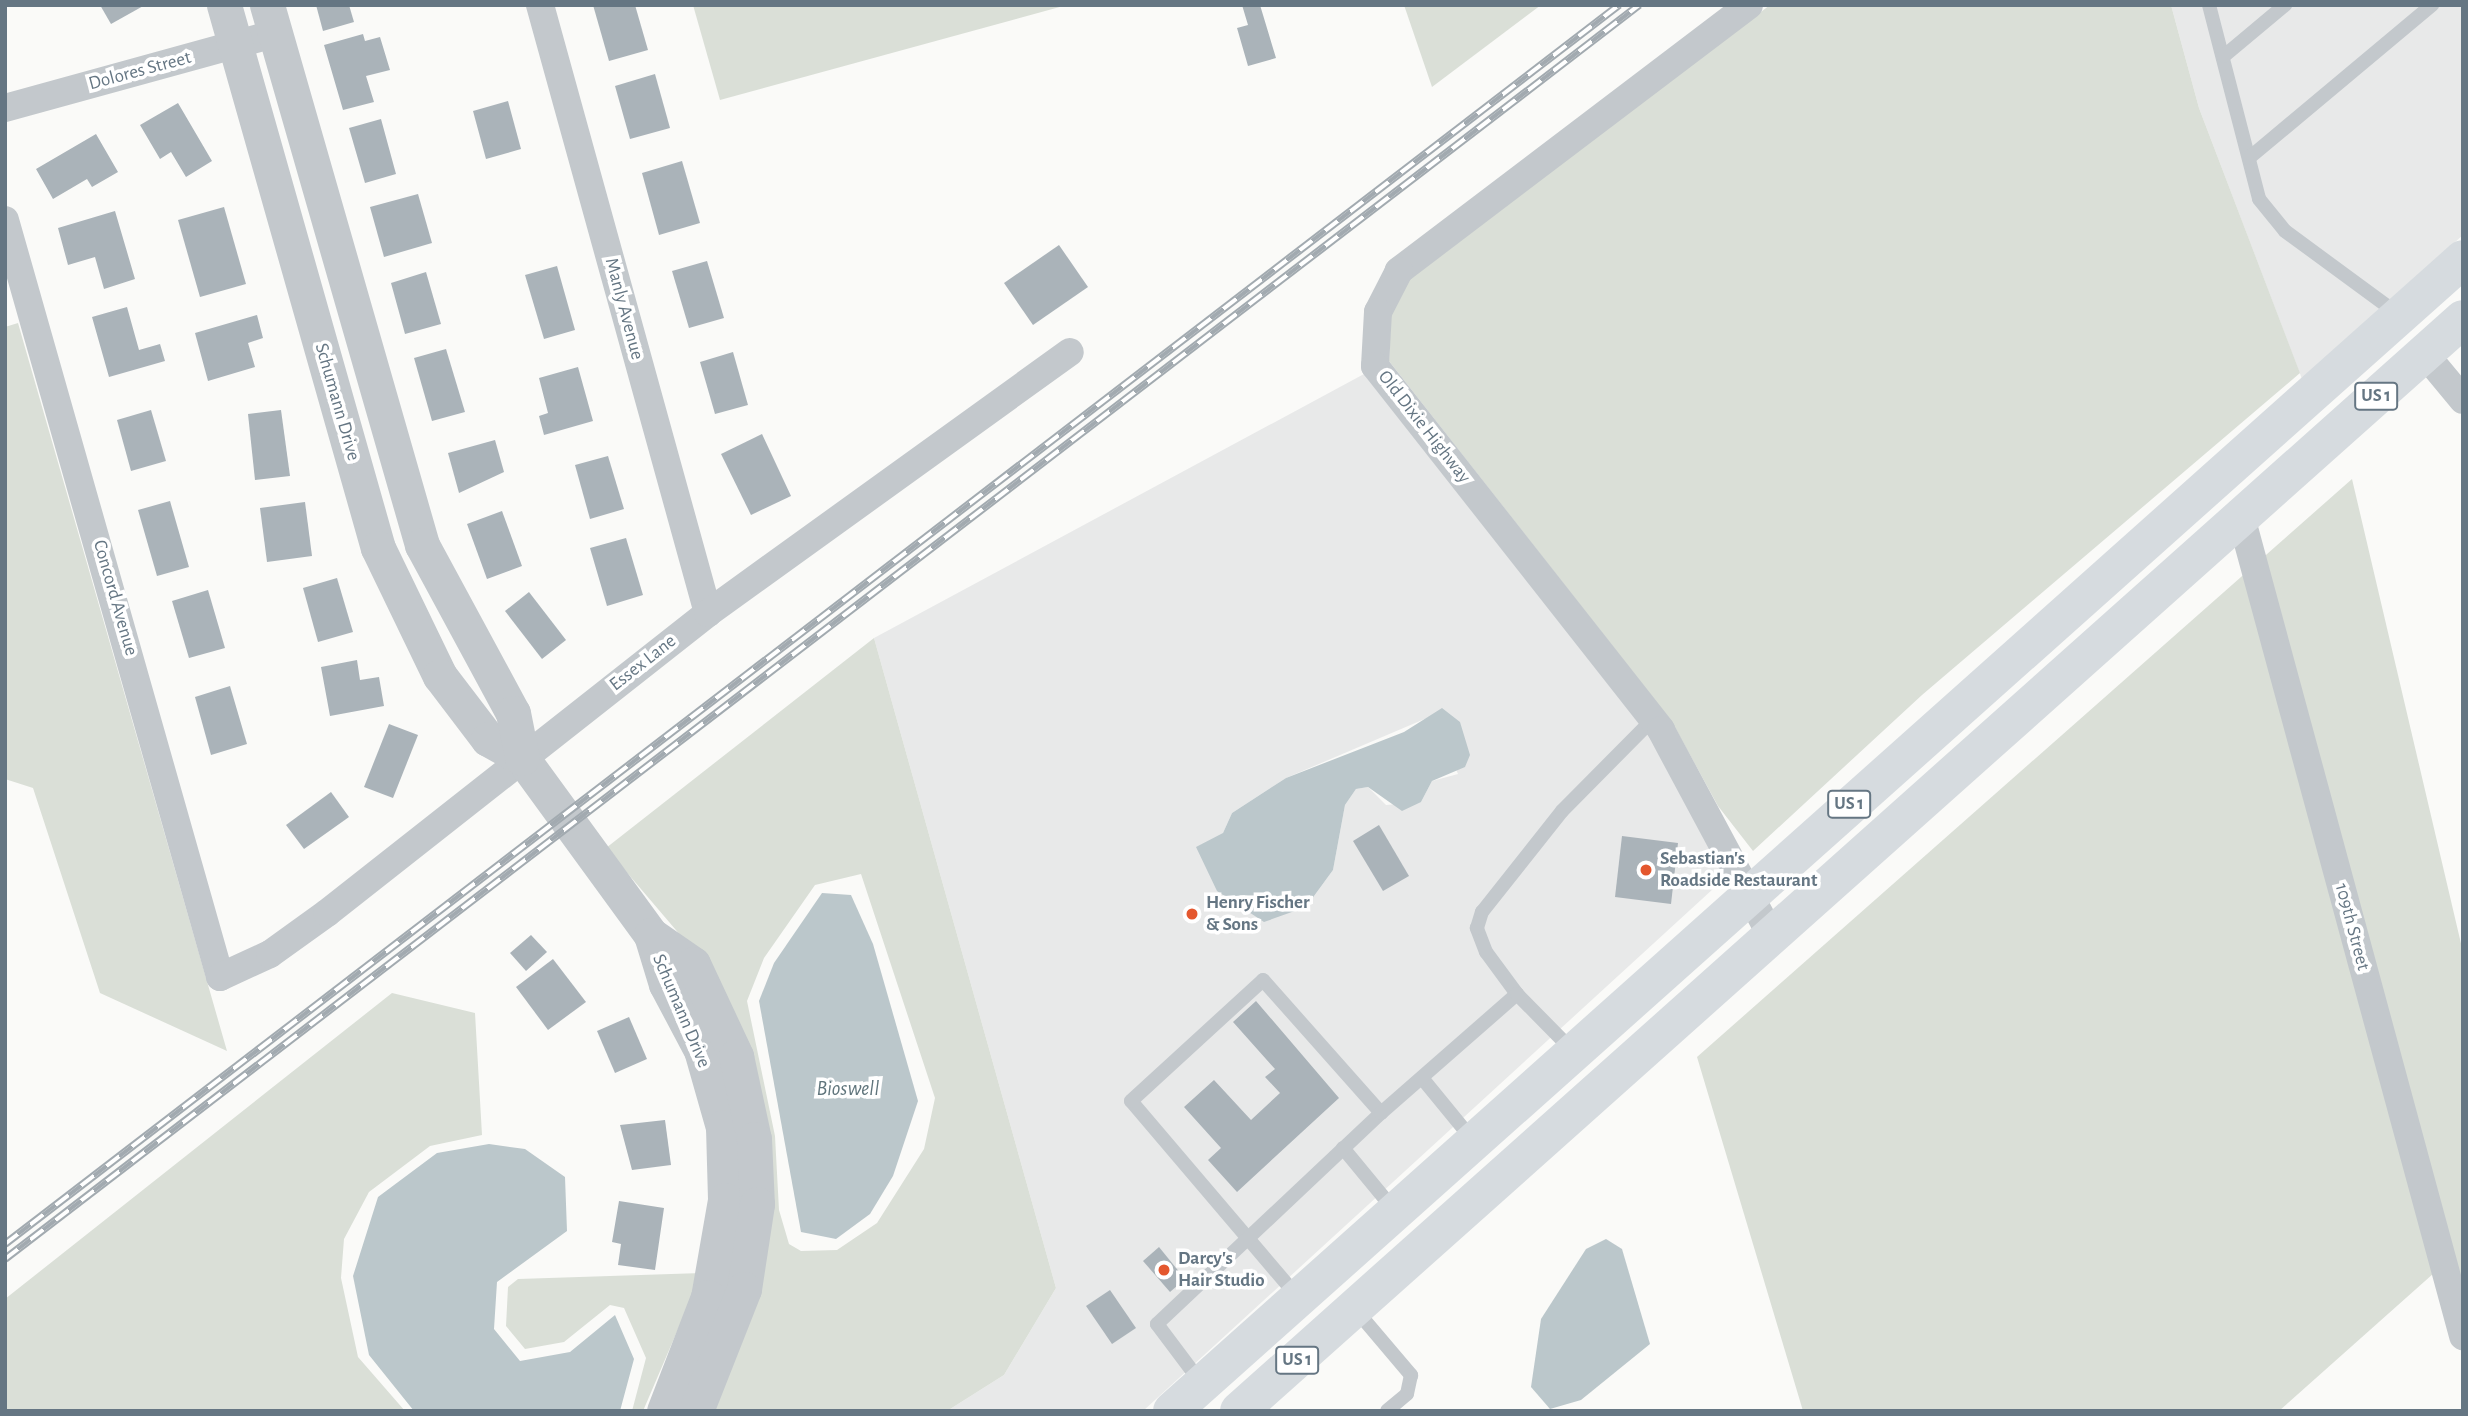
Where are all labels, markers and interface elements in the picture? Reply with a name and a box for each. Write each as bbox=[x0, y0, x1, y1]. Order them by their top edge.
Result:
street label: Dolores Street bbox=[86, 46, 194, 96]
street label: Manly Avenue bbox=[599, 256, 649, 362]
street label: Schumann Drive bbox=[309, 341, 365, 463]
street label: Old Dixie Highway bbox=[1373, 366, 1475, 488]
road number: US 1 bbox=[2353, 382, 2399, 410]
street label: Concord Avenue bbox=[88, 537, 142, 659]
street label: Essex Lane bbox=[605, 630, 681, 696]
road number: US 1 bbox=[1826, 790, 1872, 818]
place label: Sebastian's Roadside Restaurant bbox=[1660, 848, 1817, 892]
marker: Sebastian's Roadside Restaurant bbox=[1638, 862, 1654, 878]
street label: 109th Street bbox=[2329, 881, 2375, 973]
place label: Henry Fischer & Sons bbox=[1206, 892, 1310, 936]
marker: Henry Fischer & Sons bbox=[1184, 906, 1200, 922]
street label: Schumann Drive bbox=[647, 951, 715, 1071]
water label: Bioswell bbox=[817, 1076, 879, 1102]
place label: Darcy's Hair Studio bbox=[1178, 1248, 1265, 1292]
marker: Darcy's Hair Studio bbox=[1156, 1262, 1172, 1278]
road number: US 1 bbox=[1274, 1345, 1320, 1374]

